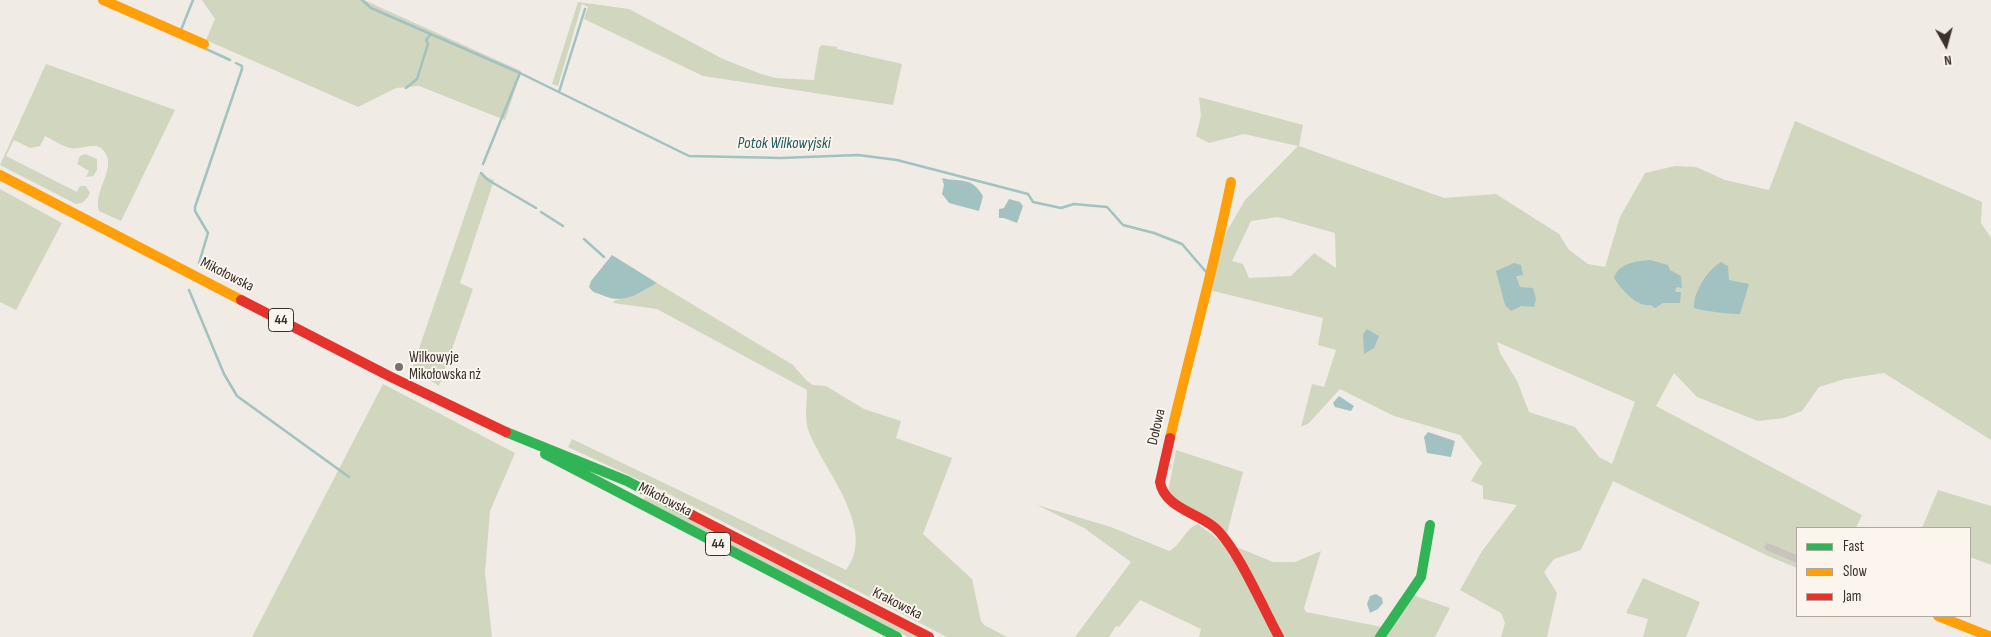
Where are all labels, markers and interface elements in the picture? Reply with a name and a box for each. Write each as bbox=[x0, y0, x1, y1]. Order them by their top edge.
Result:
north arrow bbox=[1921, 20, 1971, 70]
text: N bbox=[1943, 51, 1953, 69]
water label: Potok Wilkowyjski bbox=[737, 134, 831, 154]
street label: Mikołowska bbox=[197, 254, 257, 296]
road number: 44 bbox=[268, 308, 294, 332]
place label: Wilkowyje Mikołowska nż bbox=[409, 349, 481, 384]
marker: Wilkowyje Mikołowska nż bbox=[393, 361, 405, 373]
street label: Dołowa bbox=[1144, 407, 1170, 447]
street label: Mikołowska bbox=[635, 479, 695, 521]
legend bbox=[1796, 527, 1971, 617]
road number: 44 bbox=[706, 532, 730, 556]
text: Fast bbox=[1843, 537, 1864, 556]
text: Slow bbox=[1843, 562, 1867, 581]
street label: Krakowska bbox=[869, 584, 925, 624]
text: Jam bbox=[1843, 587, 1861, 606]

